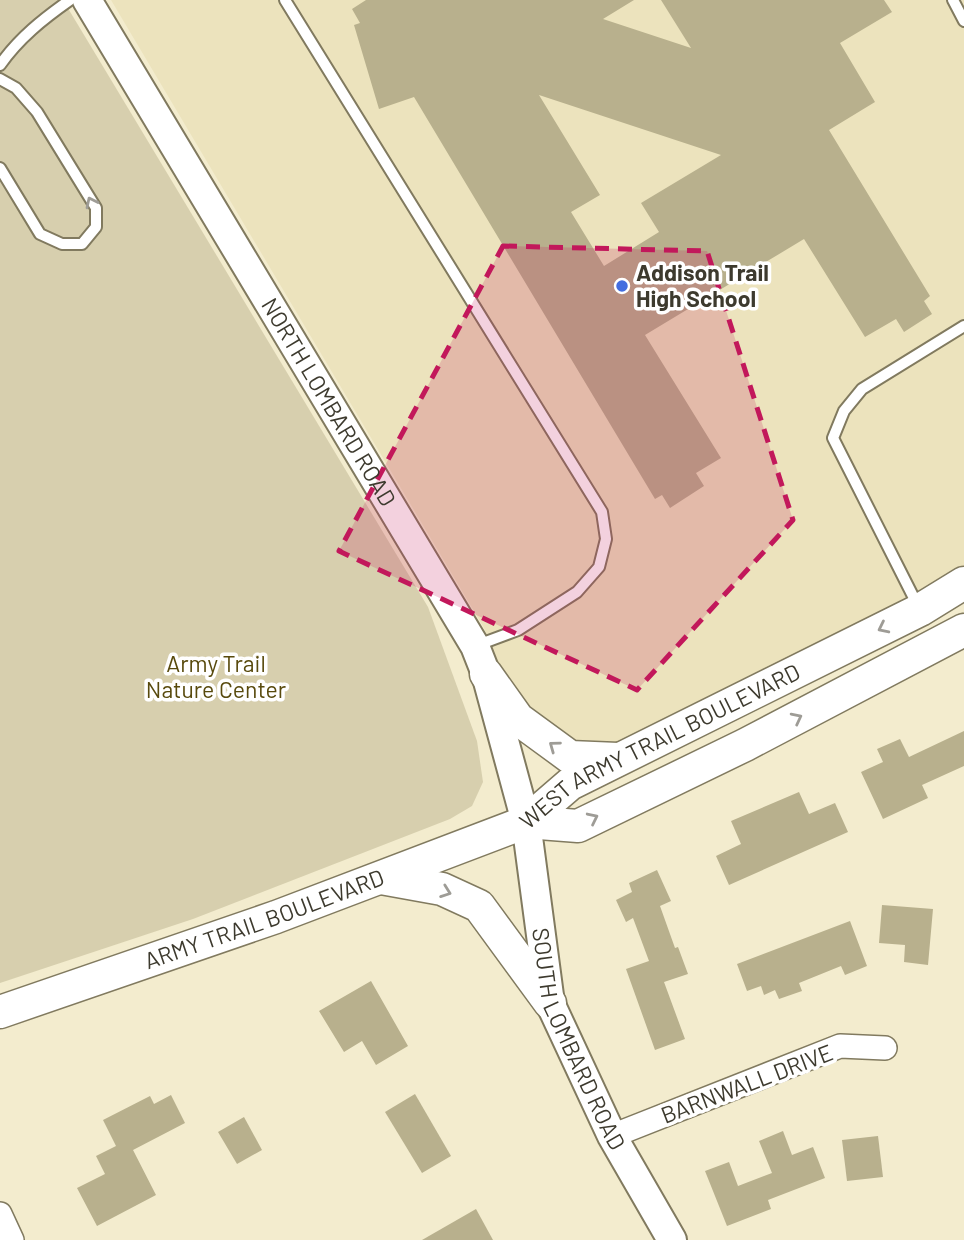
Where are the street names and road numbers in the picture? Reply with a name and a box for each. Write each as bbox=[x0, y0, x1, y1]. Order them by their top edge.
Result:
street label: NORTH LOMBARD ROAD bbox=[256, 292, 403, 511]
street label: WEST ARMY TRAIL BOULEVARD bbox=[513, 657, 804, 834]
street label: ARMY TRAIL BOULEVARD bbox=[141, 862, 387, 974]
street label: SOUTH LOMBARD ROAD bbox=[527, 926, 632, 1155]
street label: BARNWALL DRIVE bbox=[657, 1037, 836, 1129]

